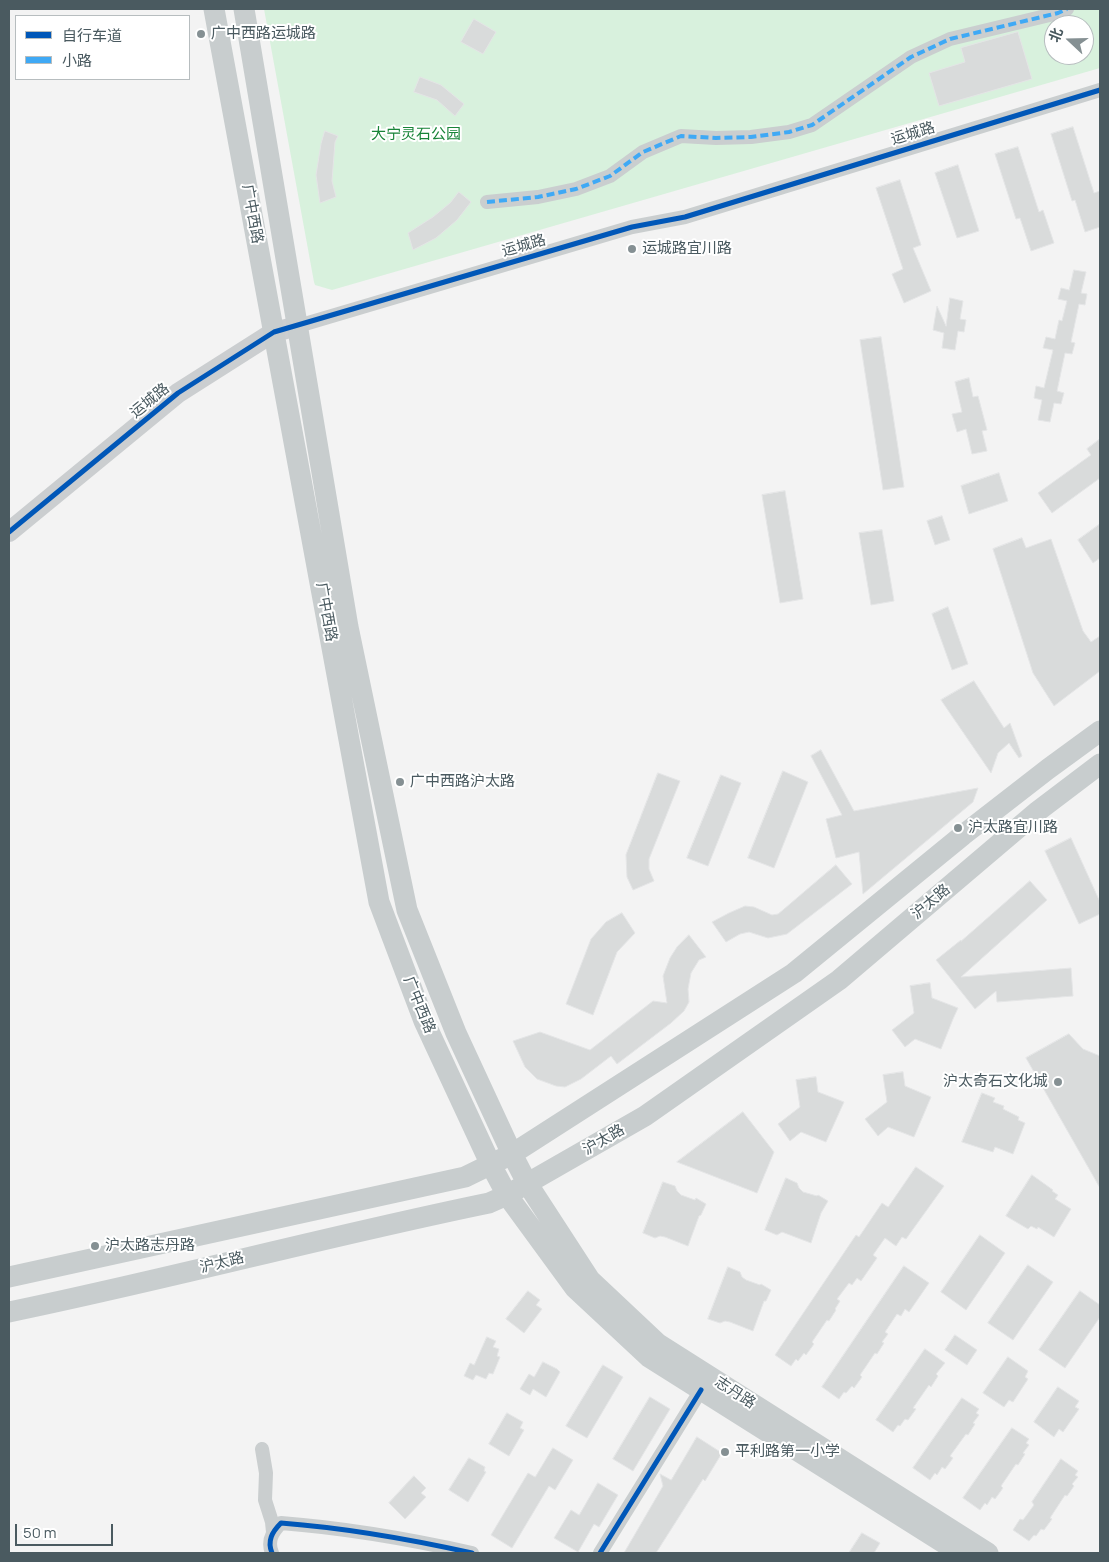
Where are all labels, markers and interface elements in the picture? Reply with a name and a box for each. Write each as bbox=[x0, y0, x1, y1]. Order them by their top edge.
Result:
legend bbox=[15, 15, 190, 80]
north arrow bbox=[1044, 15, 1094, 65]
text: 自行车道 bbox=[62, 25, 122, 46]
place label: 广中西路运城路 bbox=[211, 25, 316, 43]
text: 北 bbox=[1044, 25, 1067, 45]
marker: 广中西路运城路 bbox=[195, 28, 207, 40]
text: 小路 bbox=[62, 50, 92, 71]
street label: 运城路 bbox=[889, 119, 937, 149]
park label: 大宁灵石公园 bbox=[371, 126, 461, 144]
street label: 广中西路 bbox=[238, 183, 266, 245]
street label: 运城路 bbox=[500, 231, 548, 261]
place label: 运城路宜川路 bbox=[642, 240, 732, 258]
marker: 运城路宜川路 bbox=[626, 243, 638, 255]
street label: 运城路 bbox=[127, 380, 173, 422]
street label: 广中西路 bbox=[312, 581, 340, 643]
place label: 广中西路沪太路 bbox=[410, 773, 515, 791]
marker: 广中西路沪太路 bbox=[394, 776, 406, 788]
place label: 沪太路宜川路 bbox=[968, 819, 1058, 837]
marker: 沪太路宜川路 bbox=[952, 822, 964, 834]
street label: 沪太路 bbox=[908, 881, 954, 923]
street label: 广中西路 bbox=[399, 974, 439, 1036]
place label: 沪太奇石文化城 bbox=[943, 1073, 1048, 1091]
marker: 沪太奇石文化城 bbox=[1052, 1076, 1064, 1088]
street label: 沪太路 bbox=[580, 1121, 628, 1159]
place label: 沪太路志丹路 bbox=[105, 1237, 195, 1255]
marker: 沪太路志丹路 bbox=[89, 1240, 101, 1252]
street label: 沪太路 bbox=[198, 1249, 246, 1277]
street label: 志丹路 bbox=[711, 1373, 759, 1413]
place label: 平利路第一小学 bbox=[735, 1443, 840, 1461]
marker: 平利路第一小学 bbox=[719, 1446, 731, 1458]
scale bar bbox=[18, 1514, 115, 1546]
text: 50 m bbox=[23, 1522, 57, 1543]

